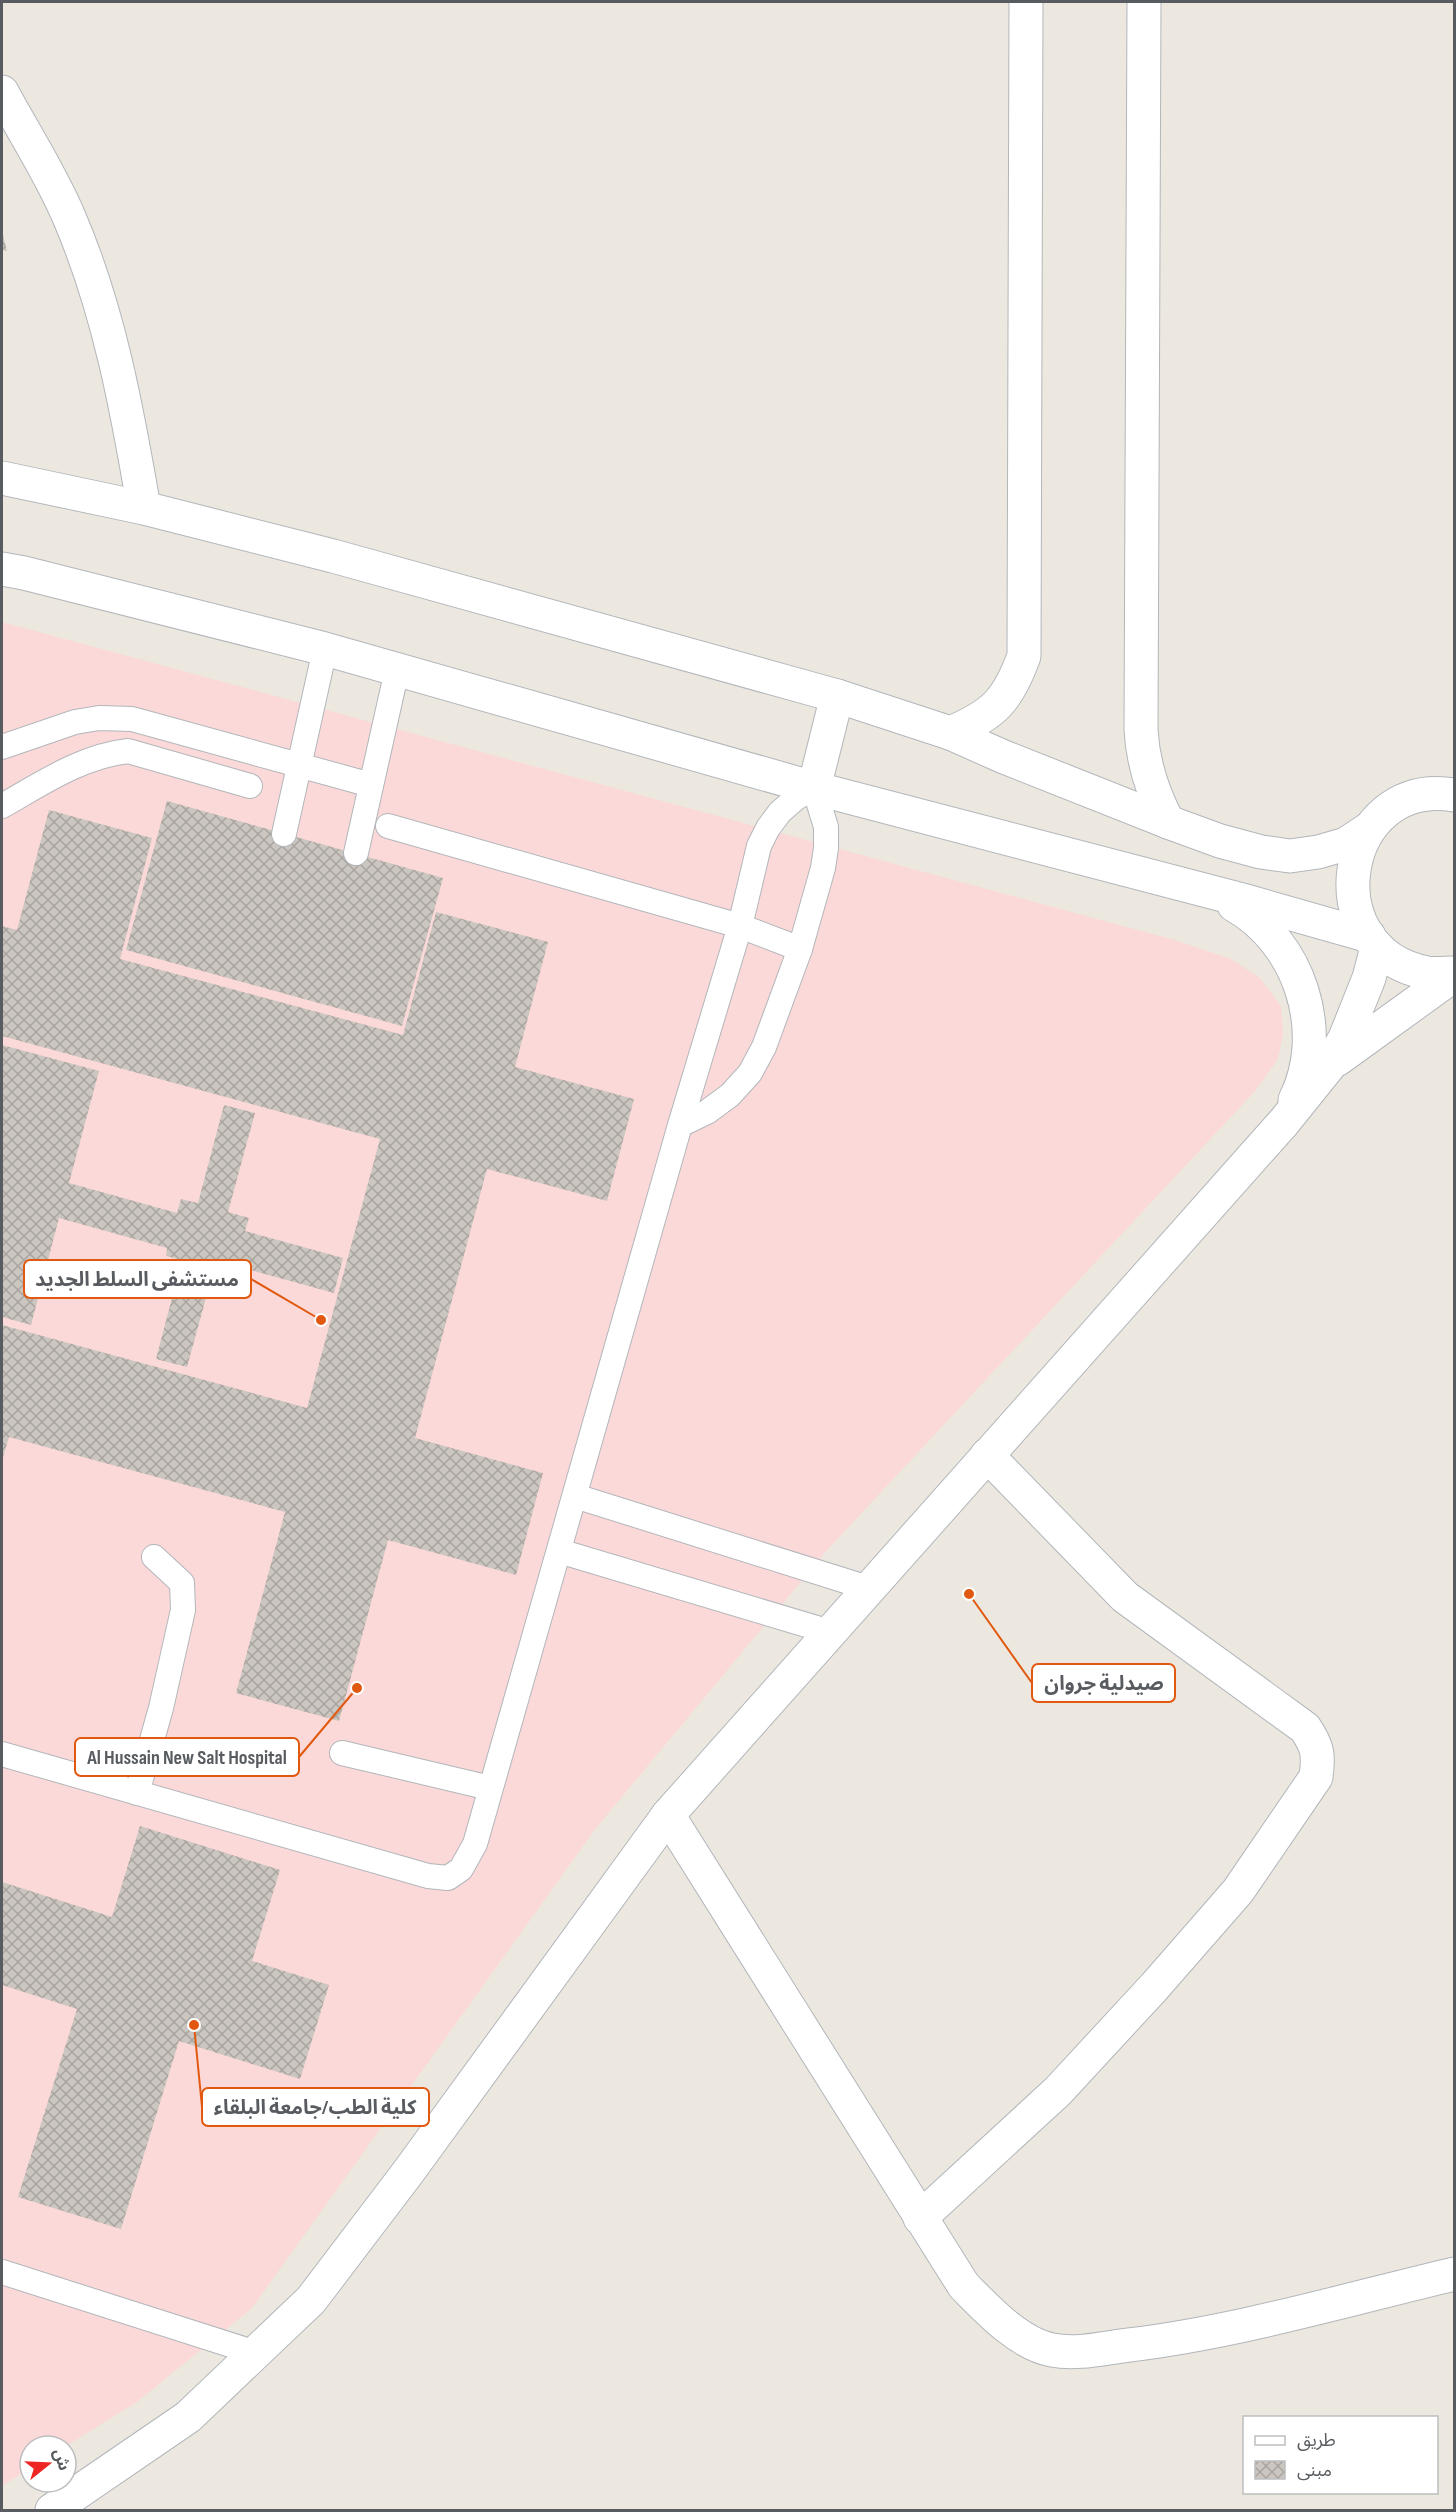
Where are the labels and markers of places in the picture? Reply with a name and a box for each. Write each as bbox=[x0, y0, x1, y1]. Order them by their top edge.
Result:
callout: مستشفى السلط الجديد bbox=[24, 1260, 251, 1298]
callout: صيدلية جروان bbox=[1032, 1664, 1175, 1702]
callout: Al Hussain New Salt Hospital bbox=[75, 1738, 299, 1776]
callout: كلية الطب/جامعة البلقاء bbox=[202, 2088, 429, 2126]

